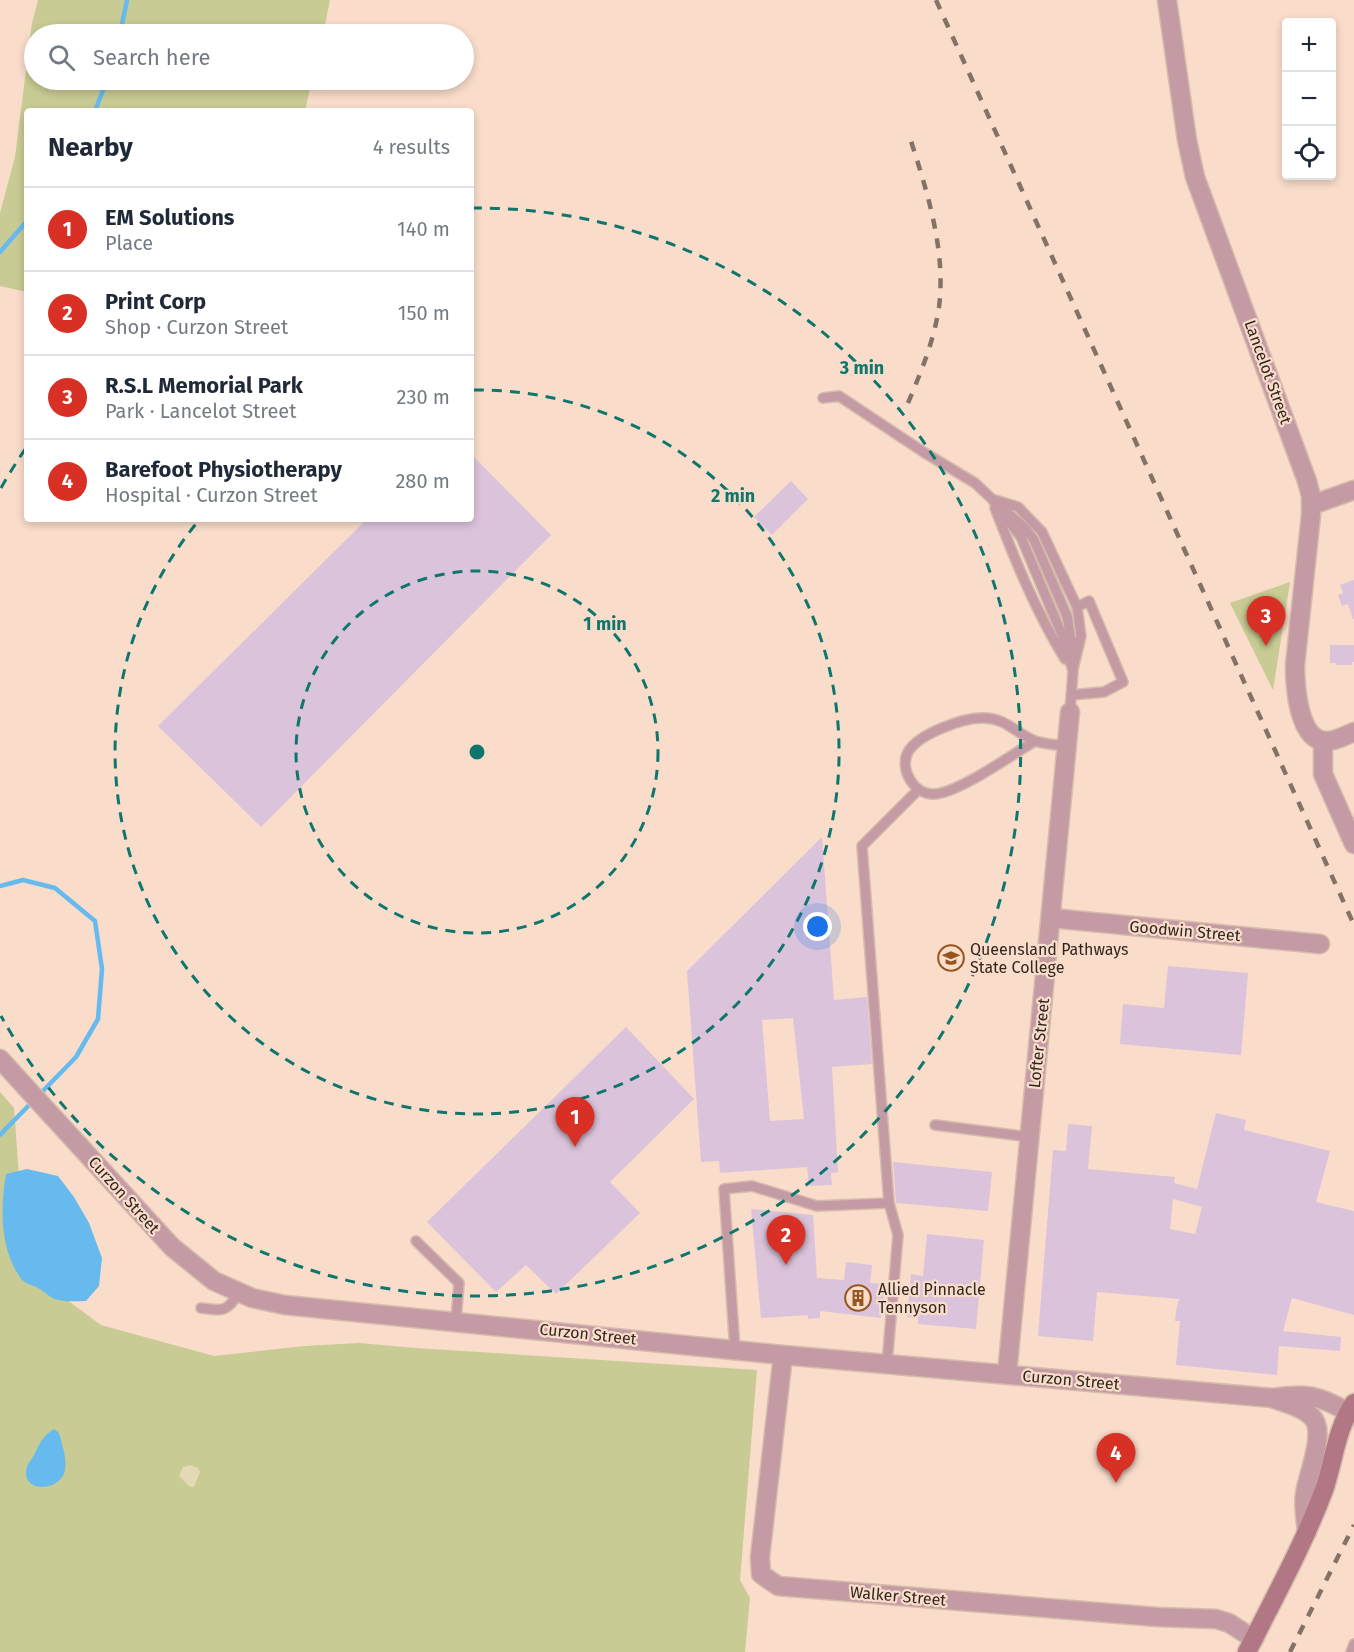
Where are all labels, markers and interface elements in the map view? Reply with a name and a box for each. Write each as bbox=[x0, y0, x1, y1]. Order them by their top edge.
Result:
map controls bbox=[1282, 18, 1336, 180]
button: + bbox=[1282, 18, 1336, 72]
search box bbox=[24, 24, 474, 90]
icon: search bbox=[45, 41, 78, 74]
text: Search here bbox=[93, 44, 211, 71]
button: − bbox=[1282, 72, 1336, 126]
button: locate bbox=[1282, 126, 1336, 180]
text: Nearby bbox=[48, 132, 133, 163]
text: 4 results bbox=[373, 135, 450, 159]
text: EM Solutions bbox=[105, 204, 235, 231]
text: 1 bbox=[63, 217, 72, 241]
text: 140 m bbox=[397, 217, 450, 241]
text: Place bbox=[105, 231, 153, 255]
text: Print Corp bbox=[105, 288, 206, 315]
text: 2 bbox=[62, 301, 73, 325]
text: 150 m bbox=[398, 301, 450, 325]
text: Shop · Curzon Street bbox=[105, 315, 288, 339]
street label: Lancelot Street bbox=[1240, 317, 1296, 427]
text: 3 min bbox=[839, 357, 884, 379]
text: R.S.L Memorial Park bbox=[105, 372, 303, 399]
text: 3 bbox=[62, 385, 73, 409]
text: 230 m bbox=[397, 385, 450, 409]
text: Park · Lancelot Street bbox=[105, 399, 296, 423]
text: Barefoot Physiotherapy bbox=[105, 456, 342, 483]
text: 4 bbox=[62, 469, 73, 493]
text: 280 m bbox=[395, 469, 450, 493]
text: Hospital · Curzon Street bbox=[105, 483, 318, 507]
text: 2 min bbox=[711, 485, 755, 507]
pin: 3 bbox=[1246, 596, 1286, 646]
text: 1 min bbox=[583, 613, 627, 635]
centre of rings bbox=[467, 742, 487, 762]
your location bbox=[803, 912, 832, 941]
street label: Goodwin Street bbox=[1129, 917, 1242, 945]
place label: Queensland Pathways State College bbox=[970, 940, 1128, 977]
school or university icon: Queensland Pathways State College bbox=[936, 943, 966, 973]
street label: Lofter Street bbox=[1025, 997, 1053, 1089]
pin: 1 bbox=[556, 1098, 594, 1147]
street label: Curzon Street bbox=[84, 1153, 164, 1238]
pin: 2 bbox=[766, 1216, 806, 1265]
place label: Allied Pinnacle Tennyson bbox=[878, 1280, 986, 1317]
building icon: Allied Pinnacle Tennyson bbox=[843, 1283, 873, 1313]
street label: Curzon Street bbox=[539, 1319, 638, 1349]
street label: Curzon Street bbox=[1022, 1366, 1120, 1394]
pin: 4 bbox=[1096, 1434, 1136, 1483]
street label: Walker Street bbox=[849, 1582, 947, 1610]

